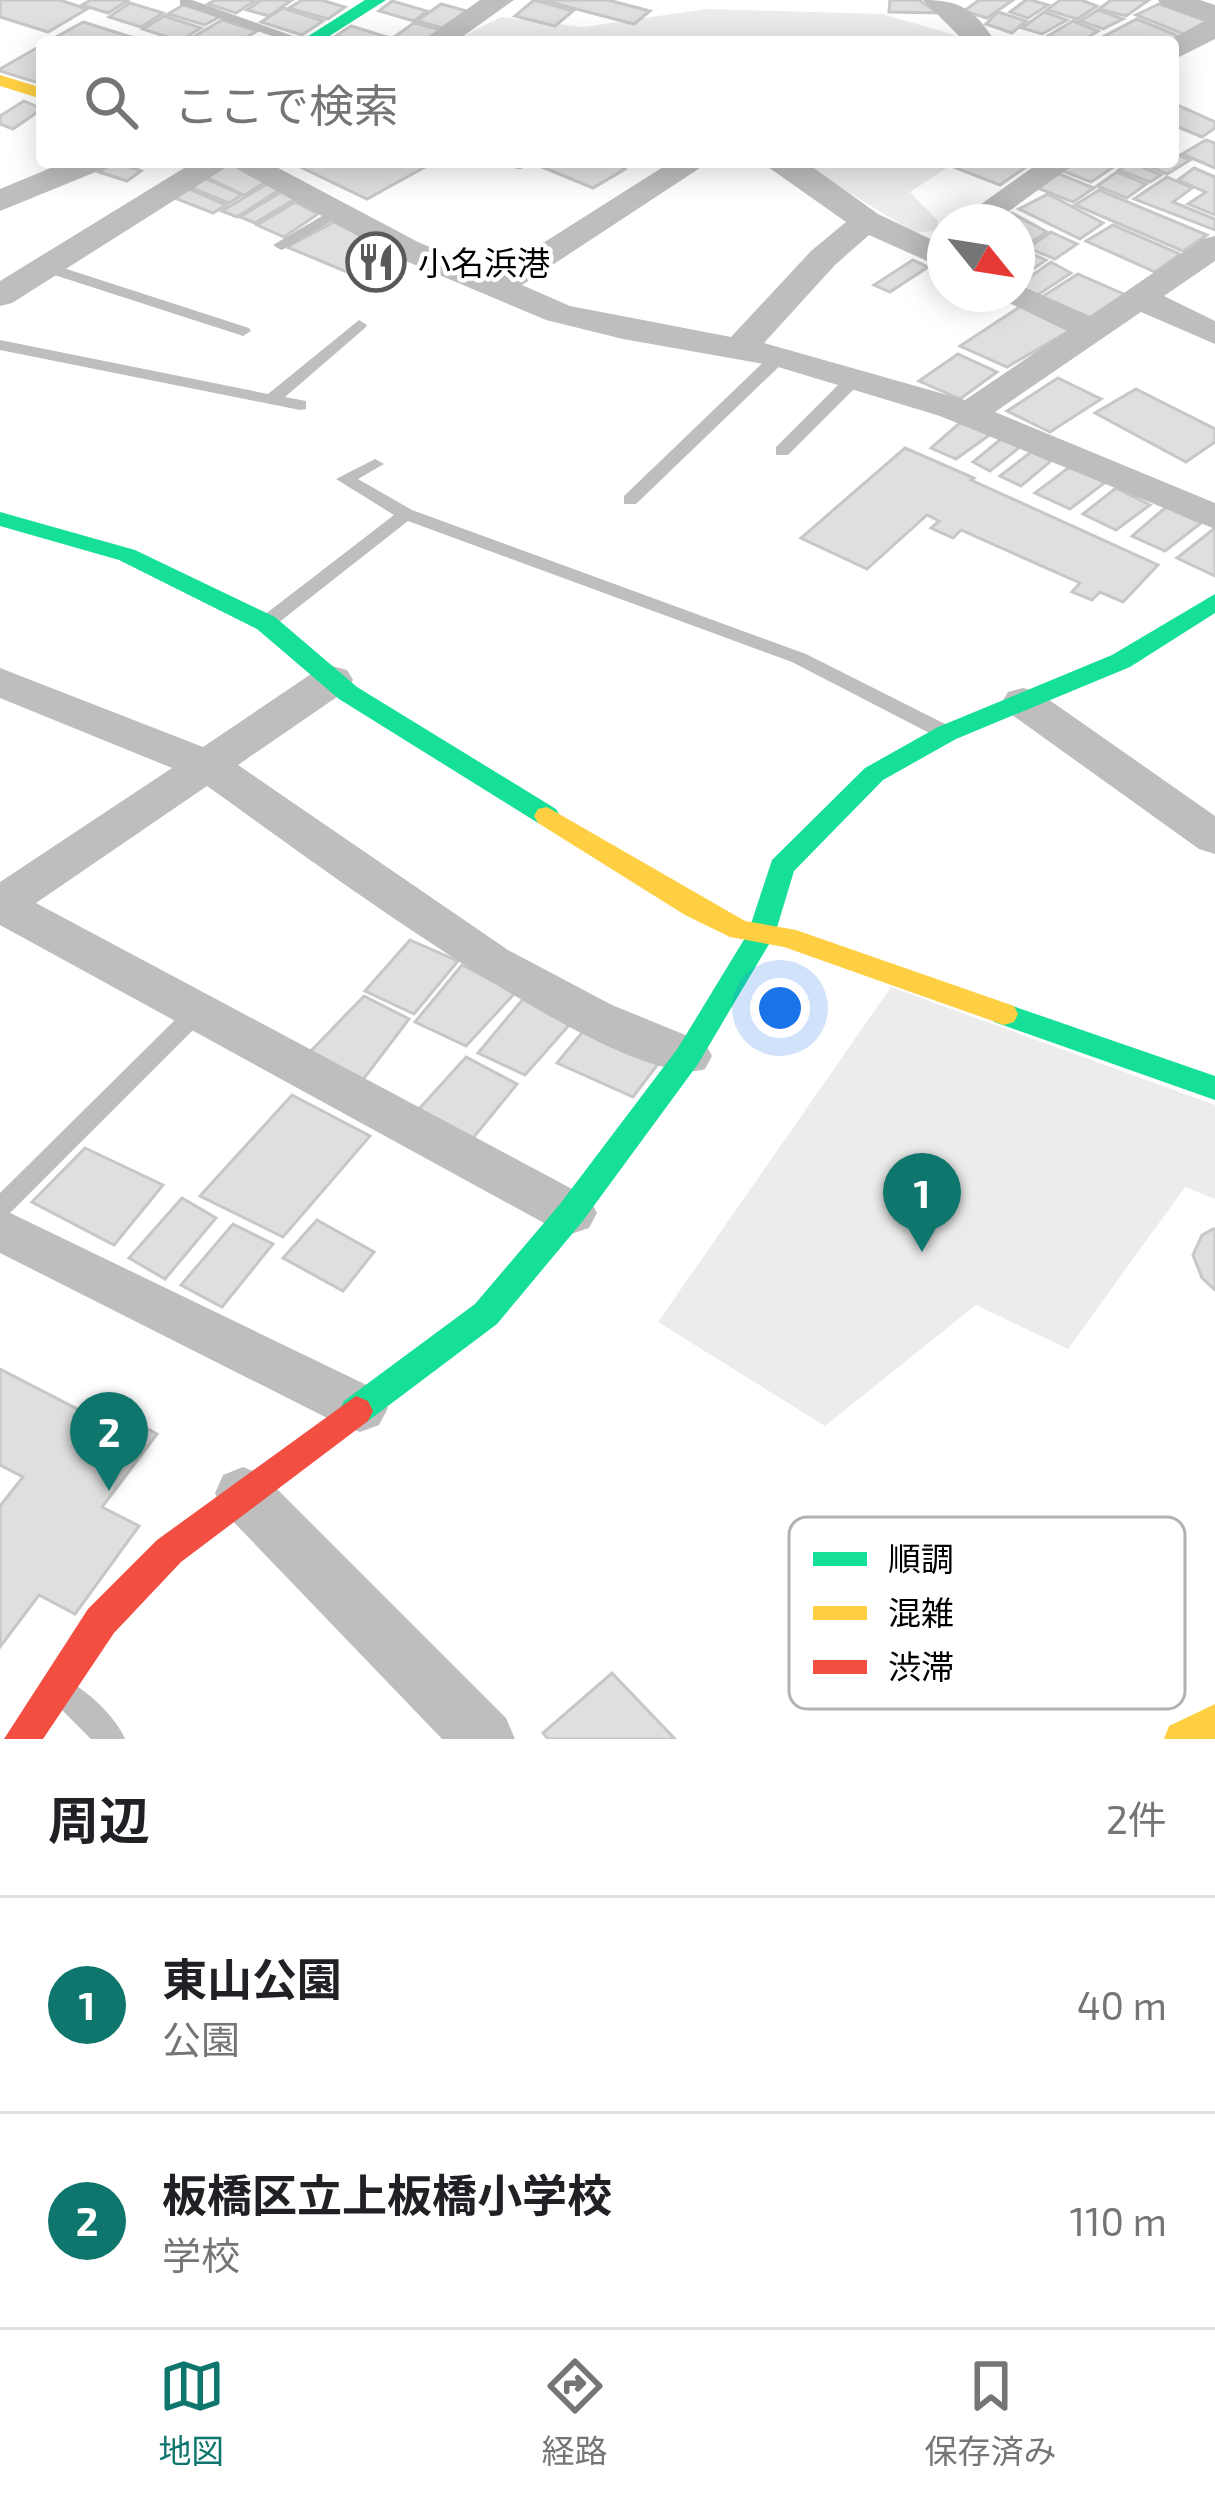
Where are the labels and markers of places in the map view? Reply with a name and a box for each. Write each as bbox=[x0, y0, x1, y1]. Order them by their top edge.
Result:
restaurant icon: 小名浜港 bbox=[345, 231, 407, 293]
place label: 小名浜港 bbox=[418, 242, 550, 282]
pin: 1 bbox=[883, 1153, 961, 1252]
pin: 2 bbox=[70, 1392, 148, 1491]

